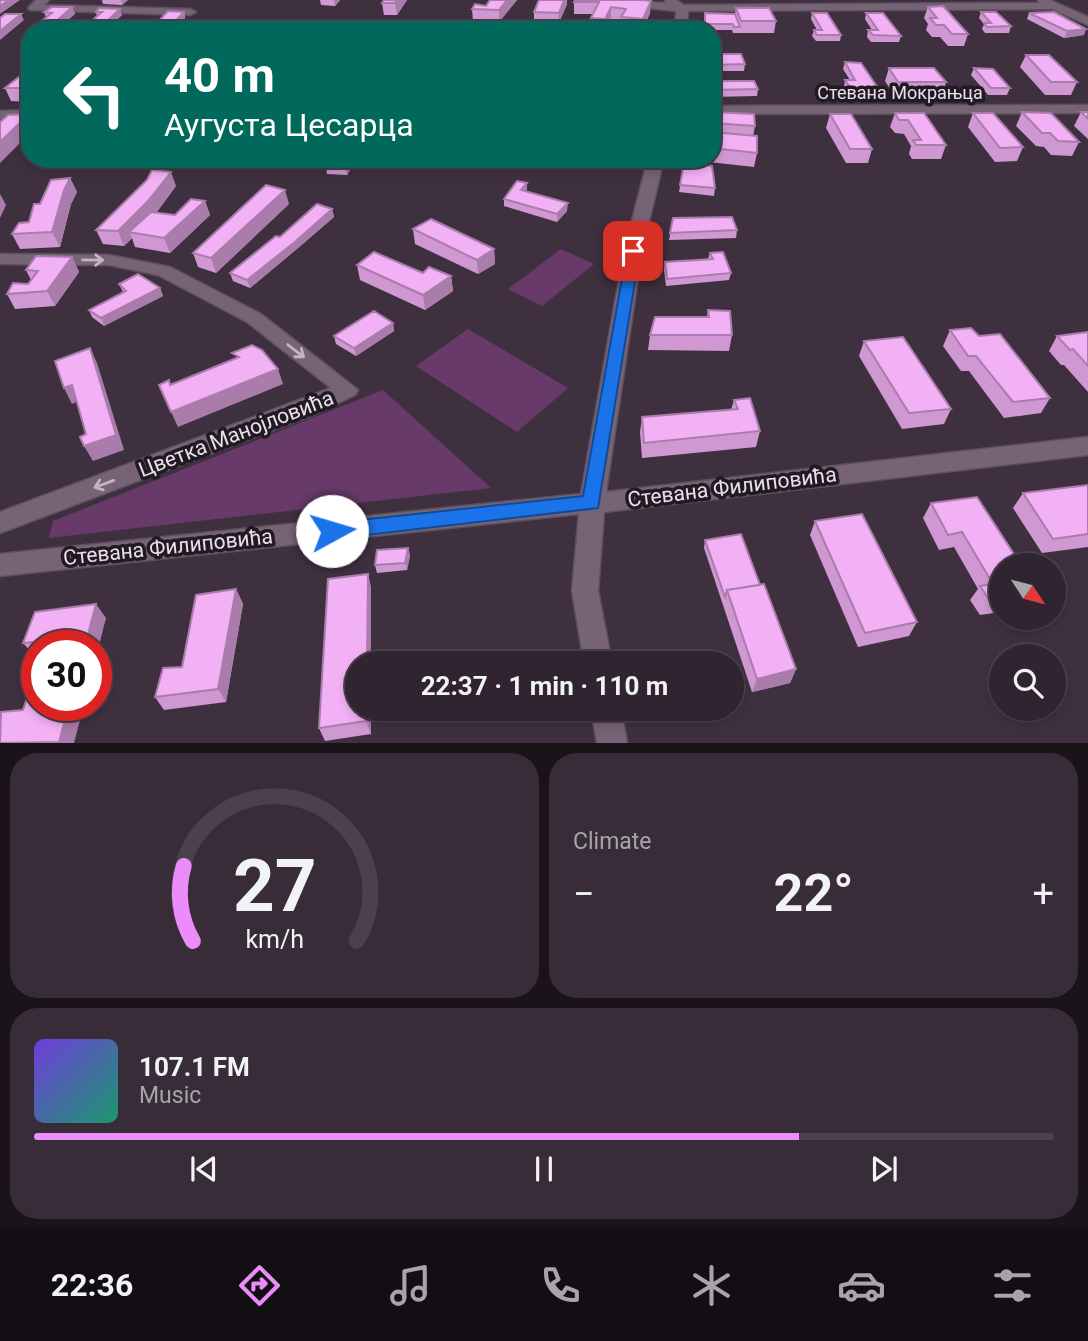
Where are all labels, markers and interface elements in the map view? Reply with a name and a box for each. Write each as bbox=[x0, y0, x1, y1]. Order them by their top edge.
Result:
text: 40 m bbox=[164, 47, 275, 104]
icon: left bbox=[49, 49, 140, 140]
street label: Стевана Мокрањца bbox=[817, 82, 983, 103]
text: Аугуста Цесарца bbox=[164, 106, 414, 144]
pin bbox=[603, 221, 663, 281]
icon: arrive bbox=[614, 232, 652, 270]
one-way arrow bbox=[81, 253, 104, 266]
one-way arrow bbox=[287, 343, 305, 358]
street label: Цветка Манојловића bbox=[135, 386, 337, 482]
street label: Стевана Филиповића bbox=[626, 462, 838, 512]
one-way arrow bbox=[93, 479, 115, 492]
position arrow bbox=[295, 494, 369, 568]
street label: Стевана Филиповића bbox=[62, 524, 274, 570]
north arrow bbox=[989, 553, 1066, 630]
map controls bbox=[989, 553, 1066, 721]
speed limit sign: 30 bbox=[21, 630, 112, 721]
button: search bbox=[989, 644, 1066, 721]
text: 22:37 · 1 min · 110 m bbox=[421, 671, 668, 701]
text: Climate bbox=[573, 828, 652, 855]
text: 27 bbox=[233, 844, 316, 930]
text: 22° bbox=[774, 863, 854, 924]
text: − bbox=[573, 872, 595, 916]
text: + bbox=[1032, 872, 1054, 916]
text: km/h bbox=[245, 925, 304, 954]
text: 107.1 FM bbox=[139, 1052, 250, 1082]
text: Music bbox=[139, 1082, 201, 1109]
icon: previous bbox=[185, 1150, 223, 1188]
icon: pause bbox=[525, 1150, 563, 1188]
icon: next bbox=[865, 1150, 903, 1188]
icon: directions bbox=[235, 1261, 284, 1310]
icon: music bbox=[386, 1261, 435, 1310]
icon: phone bbox=[536, 1261, 585, 1310]
icon: climate bbox=[687, 1261, 736, 1310]
icon: car bbox=[837, 1261, 886, 1310]
icon: filters bbox=[988, 1261, 1037, 1310]
text: 22:36 bbox=[51, 1266, 133, 1304]

